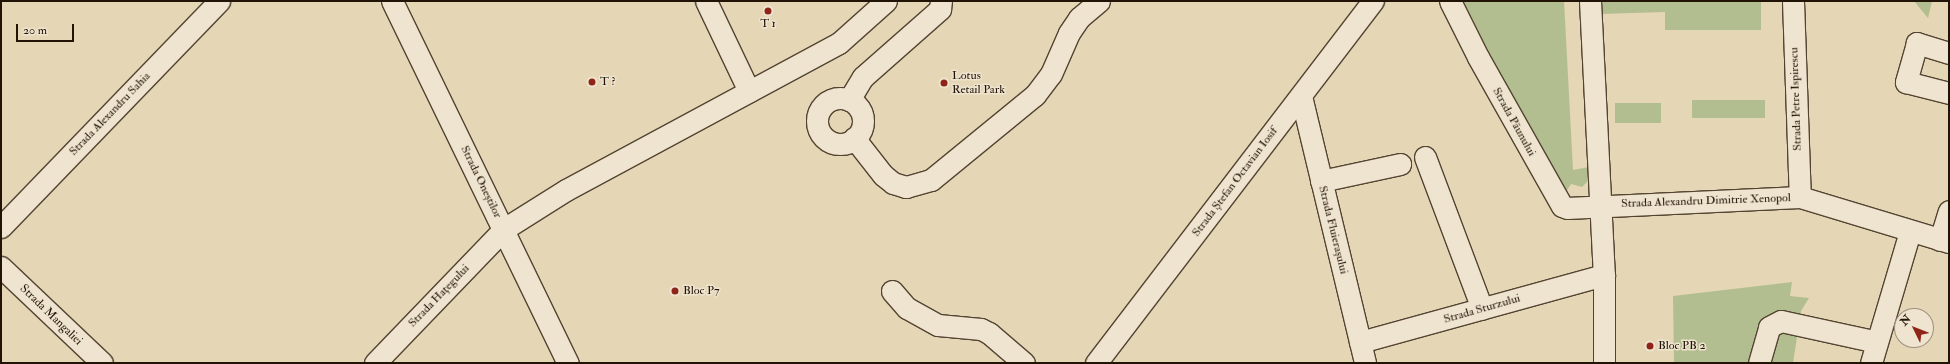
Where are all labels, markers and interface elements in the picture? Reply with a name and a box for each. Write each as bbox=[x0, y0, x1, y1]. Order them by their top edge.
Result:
marker: T 1 bbox=[763, 6, 773, 16]
scale bar bbox=[18, 16, 76, 42]
place label: T 1 bbox=[760, 17, 776, 31]
text: 20 m bbox=[23, 23, 47, 38]
street label: Strada Petre Ispirescu bbox=[1787, 47, 1805, 151]
street label: Strada Alexandru Sahia bbox=[66, 69, 154, 159]
place label: Lotus Retail Park bbox=[952, 69, 1005, 97]
place label: T ? bbox=[600, 75, 615, 89]
marker: T ? bbox=[587, 77, 597, 87]
marker: Lotus Retail Park bbox=[939, 78, 949, 88]
street label: Strada Păunului bbox=[1489, 85, 1539, 159]
street label: Strada Ștefan Octavian Iosif bbox=[1189, 124, 1281, 240]
street label: Strada Oneștilor bbox=[457, 143, 505, 221]
street label: Strada Fluierașului bbox=[1315, 184, 1351, 276]
street label: Strada Alexandru Dimitrie Xenopol bbox=[1621, 191, 1791, 211]
street label: Strada Hațegului bbox=[405, 262, 473, 330]
street label: Strada Mangaliei bbox=[17, 282, 85, 348]
place label: Bloc P7 bbox=[683, 284, 719, 298]
marker: Bloc P7 bbox=[670, 286, 680, 296]
street label: Strada Sturzului bbox=[1442, 291, 1522, 327]
north arrow bbox=[1894, 308, 1934, 348]
text: N bbox=[1897, 312, 1914, 328]
place label: Bloc PB 2 bbox=[1658, 339, 1705, 353]
marker: Bloc PB 2 bbox=[1645, 341, 1655, 351]

